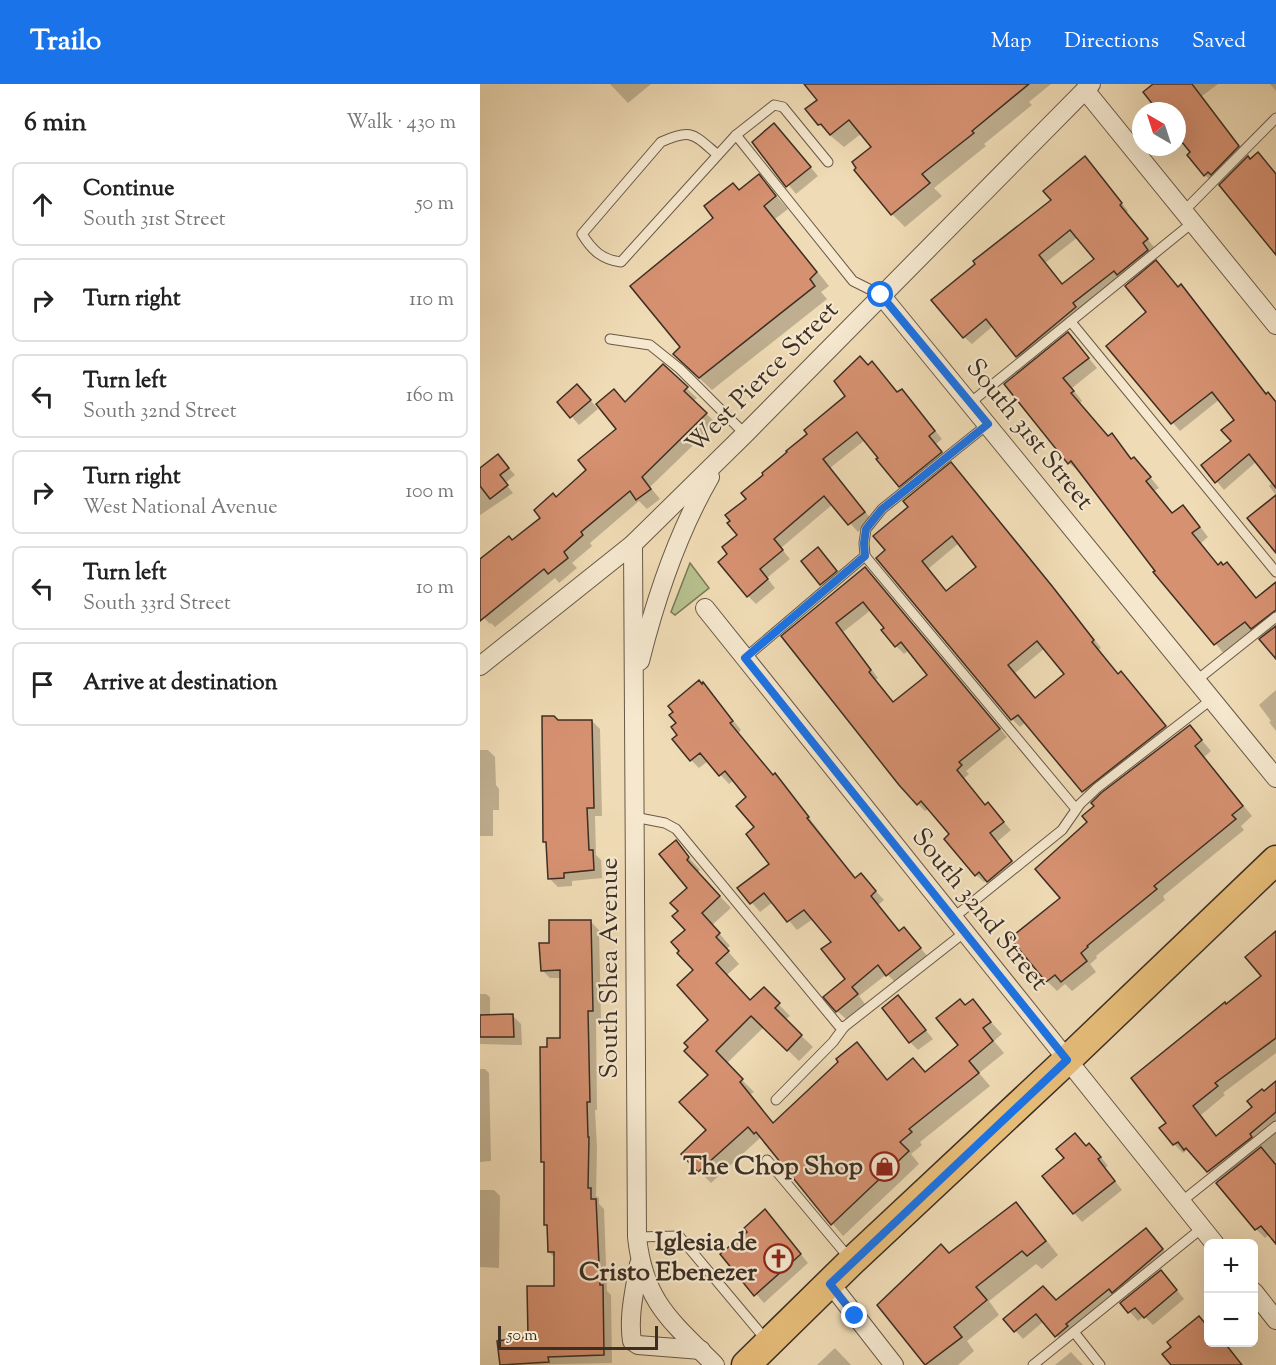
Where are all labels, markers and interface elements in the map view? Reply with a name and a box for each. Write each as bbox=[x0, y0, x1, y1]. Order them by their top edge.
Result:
text: Trailo bbox=[30, 22, 101, 62]
text: Map bbox=[991, 27, 1031, 57]
text: Directions bbox=[1064, 27, 1159, 57]
text: Saved bbox=[1192, 27, 1246, 57]
north arrow bbox=[1132, 102, 1186, 156]
text: 6 min bbox=[24, 105, 87, 142]
text: Walk · 430 m bbox=[346, 109, 456, 138]
text: Continue bbox=[83, 174, 174, 206]
icon: ahead bbox=[26, 188, 59, 221]
text: 50 m bbox=[416, 190, 454, 219]
text: South 31st Street bbox=[83, 206, 226, 235]
route start bbox=[867, 281, 893, 307]
icon: right bbox=[26, 284, 59, 317]
text: Turn right bbox=[83, 284, 180, 316]
text: 110 m bbox=[409, 286, 454, 315]
street label: West Pierce Street bbox=[678, 293, 848, 463]
street label: South 31st Street bbox=[956, 351, 1102, 519]
text: Turn left bbox=[83, 366, 166, 398]
icon: left bbox=[26, 380, 59, 413]
text: 160 m bbox=[406, 382, 454, 411]
text: South 32nd Street bbox=[83, 398, 236, 427]
text: Turn right bbox=[83, 462, 180, 494]
icon: right bbox=[26, 476, 59, 509]
text: 100 m bbox=[405, 478, 454, 507]
text: West National Avenue bbox=[83, 494, 277, 523]
text: Turn left bbox=[83, 558, 166, 590]
icon: left bbox=[26, 572, 59, 605]
text: 10 m bbox=[416, 574, 454, 603]
text: South 33rd Street bbox=[83, 590, 231, 619]
icon: arrive bbox=[26, 668, 59, 701]
text: Arrive at destination bbox=[83, 668, 278, 700]
street label: South 32nd Street bbox=[902, 821, 1056, 999]
street label: South Shea Avenue bbox=[592, 857, 629, 1079]
place label: The Chop Shop bbox=[683, 1149, 863, 1186]
shop icon: The Chop Shop bbox=[868, 1151, 900, 1183]
place label: Iglesia de Cristo Ebenezer bbox=[579, 1225, 757, 1292]
map controls bbox=[1204, 1239, 1258, 1347]
button: + bbox=[1204, 1239, 1258, 1293]
church icon: Iglesia de Cristo Ebenezer bbox=[762, 1242, 794, 1274]
button: − bbox=[1204, 1293, 1258, 1347]
route end bbox=[841, 1302, 867, 1328]
scale bar bbox=[498, 1323, 658, 1350]
text: 50 m bbox=[507, 1325, 538, 1348]

